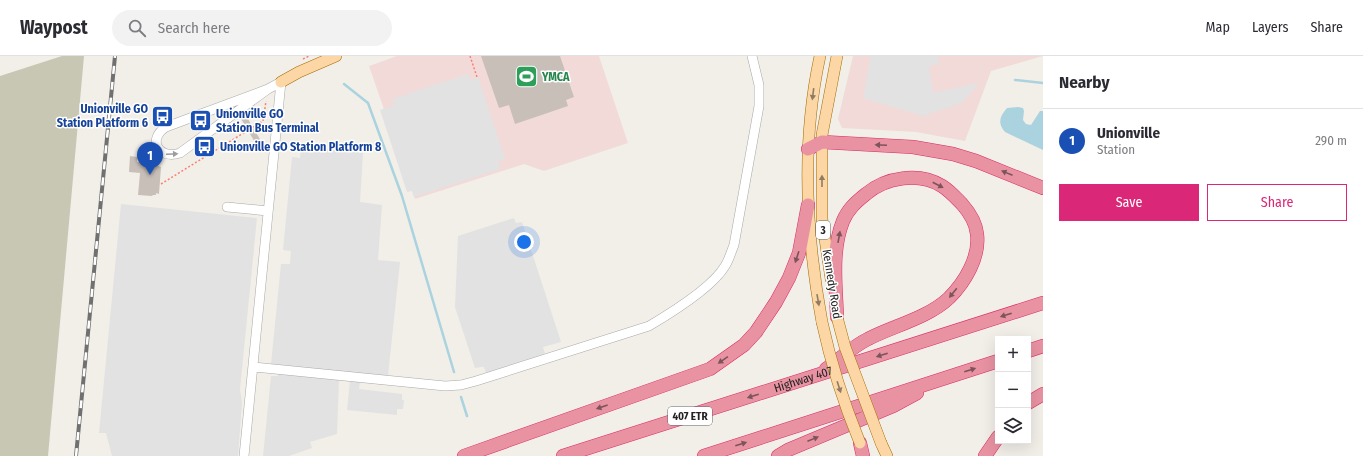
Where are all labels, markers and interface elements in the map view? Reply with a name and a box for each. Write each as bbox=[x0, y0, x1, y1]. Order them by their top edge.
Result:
search box bbox=[112, 10, 392, 46]
text: Waypost bbox=[20, 16, 88, 39]
icon: search bbox=[126, 17, 148, 39]
text: Search here bbox=[158, 19, 230, 37]
text: Map bbox=[1206, 19, 1230, 36]
text: Layers bbox=[1252, 19, 1288, 36]
text: Share bbox=[1310, 19, 1343, 36]
sports icon: YMCA bbox=[514, 64, 540, 90]
place label: YMCA bbox=[541, 70, 570, 84]
text: Nearby bbox=[1059, 72, 1110, 93]
one-way arrow bbox=[810, 88, 816, 100]
place label: Unionville GO Station Platform 6 bbox=[57, 102, 148, 130]
bus stop icon: Unionville GO Station Platform 6 bbox=[150, 103, 176, 129]
place label: Unionville GO Station Bus Terminal bbox=[216, 107, 320, 135]
bus stop icon: Unionville GO Station Bus Terminal bbox=[188, 108, 214, 134]
text: Unionville bbox=[1097, 124, 1160, 142]
text: 1 bbox=[1069, 133, 1075, 148]
text: 290 m bbox=[1315, 133, 1347, 148]
bus stop icon: Unionville GO Station Platform 8 bbox=[192, 134, 218, 160]
place label: Unionville GO Station Platform 8 bbox=[220, 140, 382, 154]
one-way arrow bbox=[875, 141, 887, 148]
pin: 1 bbox=[137, 142, 163, 175]
text: Station bbox=[1097, 142, 1135, 157]
one-way arrow bbox=[166, 151, 179, 157]
one-way arrow bbox=[1000, 170, 1012, 176]
one-way arrow bbox=[819, 174, 825, 187]
one-way arrow bbox=[932, 181, 944, 188]
button: Save bbox=[1059, 184, 1199, 221]
button: Share bbox=[1207, 184, 1347, 221]
road number: 3 bbox=[816, 221, 830, 239]
one-way arrow bbox=[836, 231, 842, 243]
your location bbox=[514, 232, 534, 252]
street label: Kennedy Road bbox=[820, 248, 844, 320]
one-way arrow bbox=[794, 251, 800, 263]
one-way arrow bbox=[948, 287, 957, 298]
one-way arrow bbox=[815, 294, 821, 306]
one-way arrow bbox=[1000, 312, 1012, 318]
map controls bbox=[995, 336, 1031, 444]
button: + bbox=[995, 336, 1031, 372]
one-way arrow bbox=[876, 352, 888, 358]
one-way arrow bbox=[717, 356, 728, 364]
street label: Highway 407 bbox=[772, 364, 834, 395]
one-way arrow bbox=[964, 367, 976, 373]
button: − bbox=[995, 372, 1031, 408]
one-way arrow bbox=[836, 381, 842, 393]
one-way arrow bbox=[746, 393, 758, 399]
one-way arrow bbox=[595, 404, 607, 410]
road number: 407 ETR bbox=[668, 407, 712, 425]
button: layers bbox=[995, 408, 1031, 444]
one-way arrow bbox=[808, 436, 820, 442]
one-way arrow bbox=[736, 441, 748, 447]

